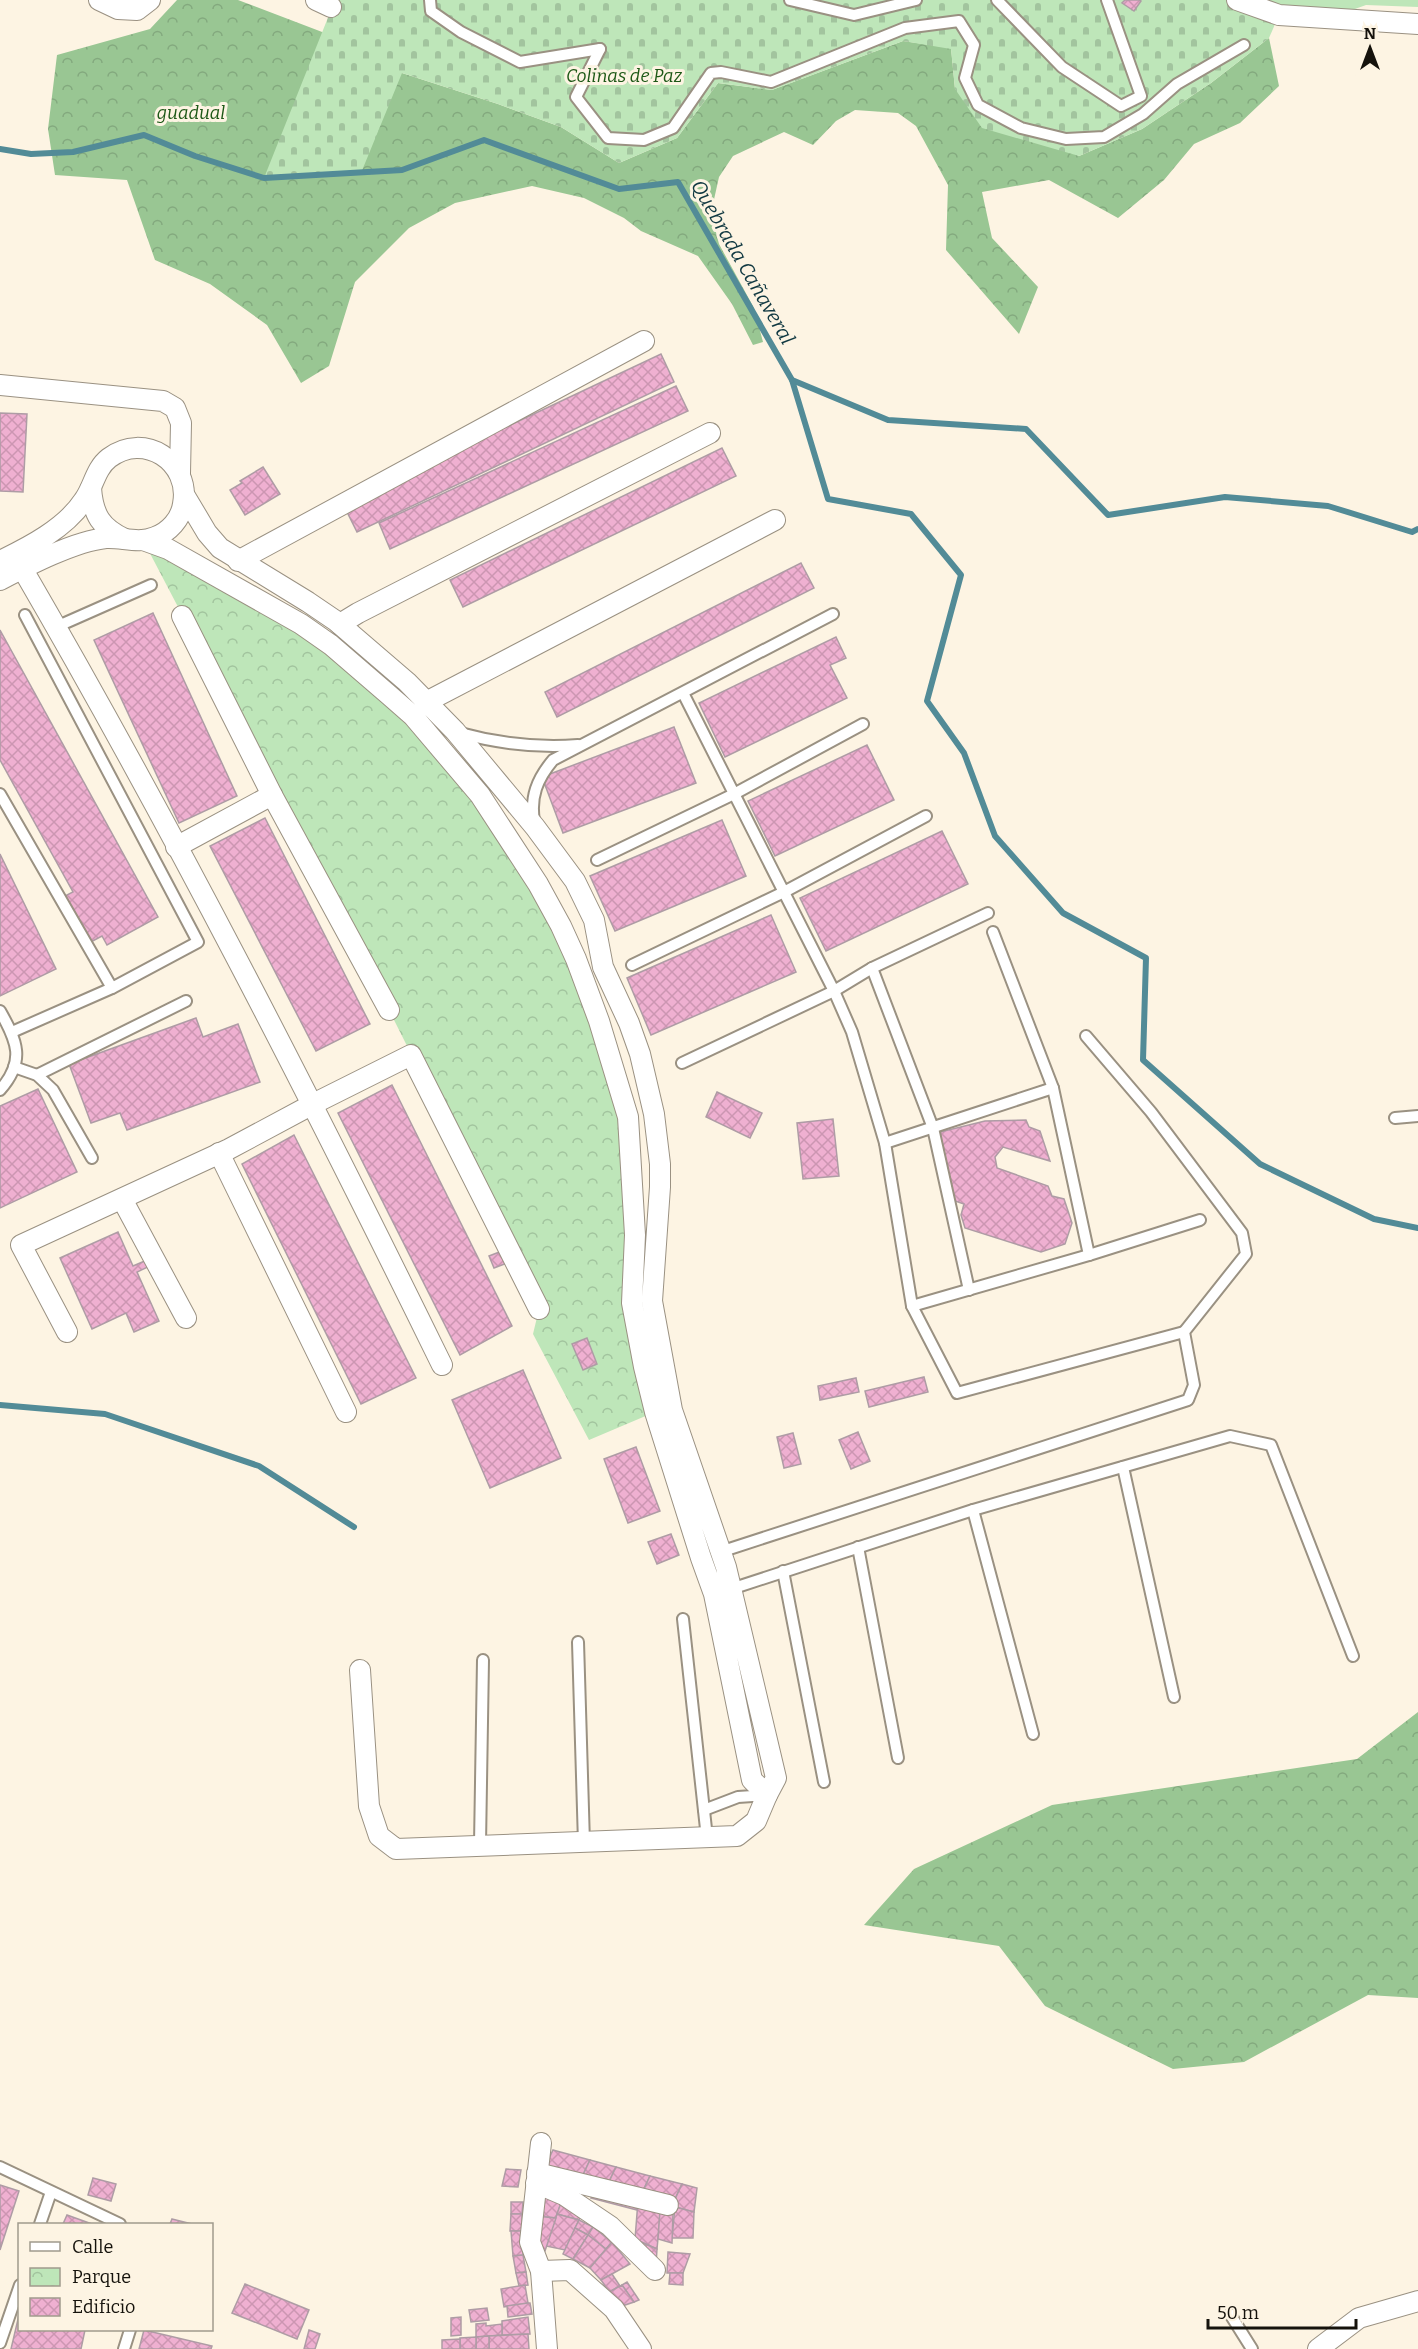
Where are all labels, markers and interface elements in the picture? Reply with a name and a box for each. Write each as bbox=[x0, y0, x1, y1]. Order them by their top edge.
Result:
north arrow bbox=[1340, 18, 1400, 78]
text: N bbox=[1364, 24, 1376, 43]
park label: Colinas de Paz bbox=[566, 65, 683, 87]
park label: guadual bbox=[157, 102, 225, 124]
water label: Quebrada Cañaveral bbox=[686, 175, 800, 349]
legend bbox=[18, 2223, 213, 2331]
text: Calle bbox=[72, 2236, 113, 2258]
text: Parque bbox=[72, 2266, 131, 2288]
scale bar bbox=[1208, 2292, 1356, 2330]
text: Edificio bbox=[72, 2296, 135, 2318]
text: 50 m bbox=[1217, 2302, 1259, 2324]

